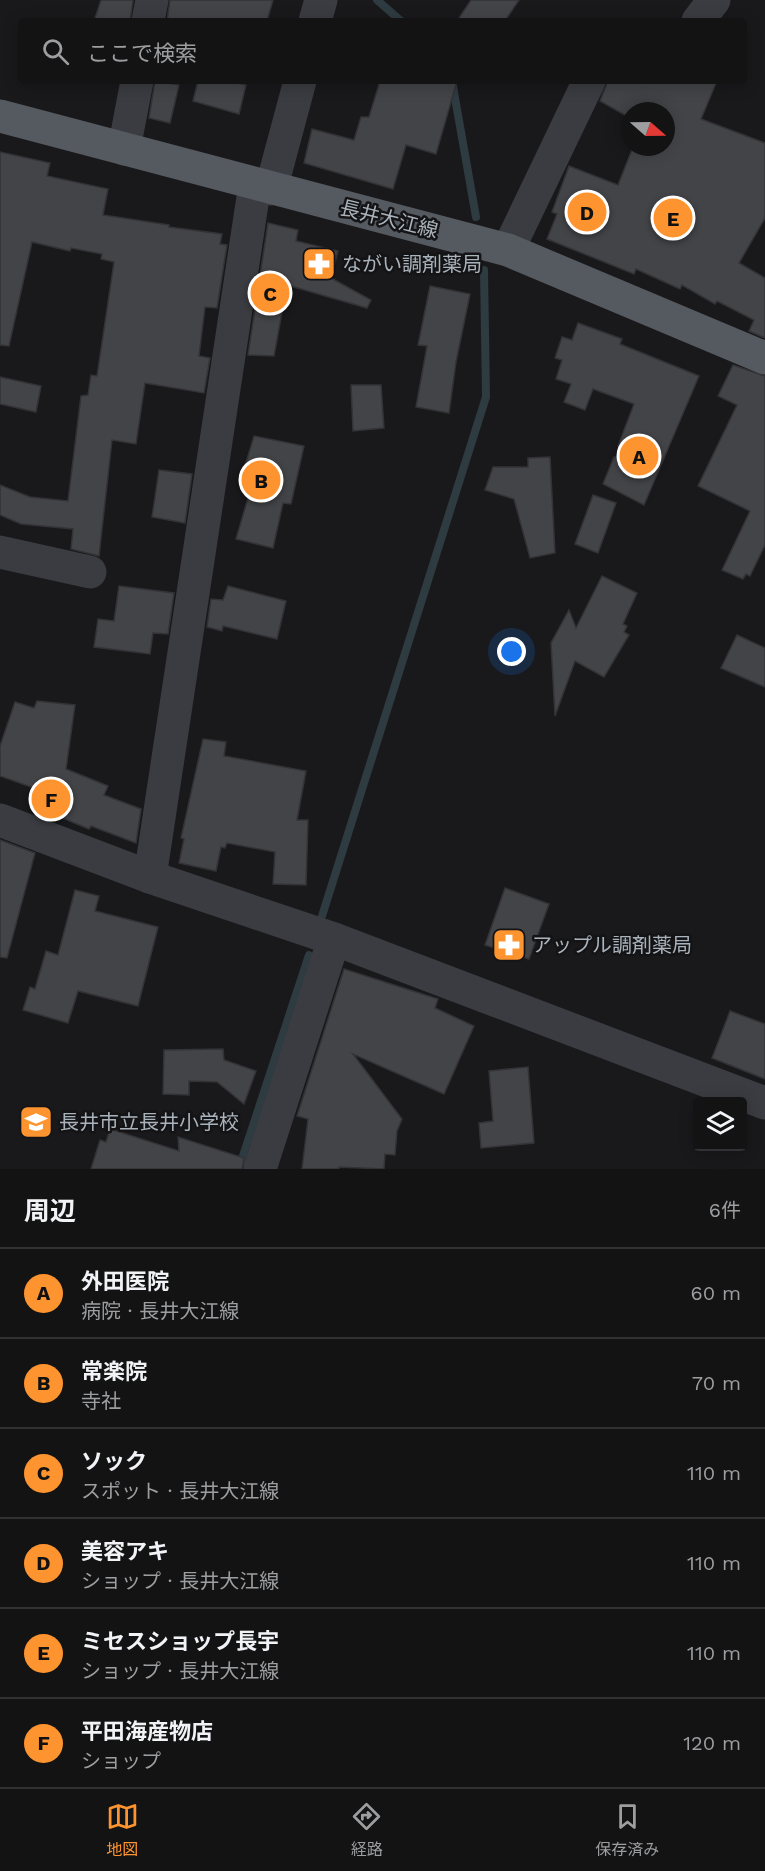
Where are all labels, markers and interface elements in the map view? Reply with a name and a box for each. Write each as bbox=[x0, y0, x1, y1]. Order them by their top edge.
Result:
search box bbox=[18, 18, 747, 84]
icon: search bbox=[39, 35, 72, 68]
text: ここで検索 bbox=[87, 41, 197, 66]
north arrow bbox=[621, 102, 675, 156]
pin: D bbox=[568, 190, 606, 234]
street label: 長井大江線 bbox=[338, 195, 440, 243]
pin: E bbox=[654, 196, 692, 240]
pharmacy icon: ながい調剤薬局 bbox=[301, 246, 337, 282]
place label: ながい調剤薬局 bbox=[342, 252, 482, 276]
pin: C bbox=[250, 270, 290, 316]
pin: A bbox=[620, 434, 658, 478]
pin: B bbox=[242, 458, 280, 502]
your location bbox=[497, 637, 526, 666]
pin: F bbox=[32, 776, 70, 822]
pharmacy icon: アップル調剤薬局 bbox=[491, 927, 527, 963]
place label: アップル調剤薬局 bbox=[532, 933, 692, 957]
map controls bbox=[693, 1097, 747, 1151]
button: layers bbox=[693, 1097, 747, 1151]
school or university icon: 長井市立長井小学校 bbox=[18, 1104, 54, 1140]
place label: 長井市立長井小学校 bbox=[59, 1110, 239, 1134]
text: 周辺 bbox=[24, 1196, 76, 1226]
text: 6件 bbox=[709, 1198, 741, 1222]
text: 外田医院 bbox=[81, 1269, 169, 1294]
text: A bbox=[37, 1281, 50, 1305]
text: 60 m bbox=[691, 1281, 741, 1305]
text: 病院 · 長井大江線 bbox=[81, 1299, 239, 1323]
text: 常楽院 bbox=[81, 1359, 147, 1384]
text: B bbox=[37, 1371, 50, 1395]
text: 70 m bbox=[692, 1371, 741, 1395]
text: 寺社 bbox=[81, 1389, 121, 1413]
text: ソック bbox=[81, 1449, 147, 1474]
text: C bbox=[37, 1461, 50, 1485]
text: 110 m bbox=[687, 1461, 741, 1485]
text: スポット · 長井大江線 bbox=[81, 1479, 279, 1503]
text: 美容アキ bbox=[81, 1539, 169, 1564]
text: D bbox=[36, 1551, 51, 1575]
text: 110 m bbox=[687, 1551, 741, 1575]
text: ショップ · 長井大江線 bbox=[81, 1569, 279, 1593]
text: ミセスショップ長宇 bbox=[81, 1629, 279, 1654]
text: E bbox=[37, 1641, 50, 1665]
text: 110 m bbox=[687, 1641, 741, 1665]
text: ショップ · 長井大江線 bbox=[81, 1659, 279, 1683]
text: 平田海産物店 bbox=[81, 1719, 213, 1744]
text: F bbox=[37, 1731, 50, 1755]
text: 120 m bbox=[683, 1731, 741, 1755]
text: ショップ bbox=[81, 1749, 161, 1773]
tab: 地図 bbox=[106, 1800, 139, 1860]
tab: 経路 bbox=[350, 1800, 383, 1860]
tab: 保存済み bbox=[595, 1800, 659, 1860]

